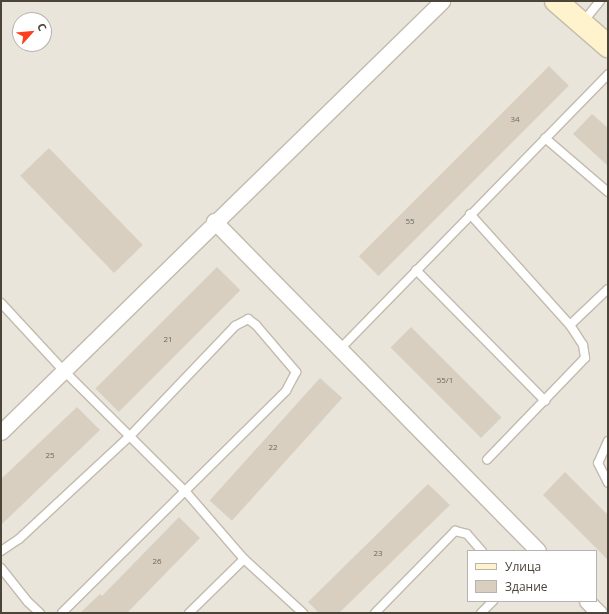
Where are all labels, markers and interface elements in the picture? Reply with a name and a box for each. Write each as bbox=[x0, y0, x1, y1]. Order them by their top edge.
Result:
north arrow bbox=[12, 12, 52, 52]
text: С bbox=[34, 20, 51, 33]
house number: 34 bbox=[510, 114, 520, 124]
house number: 55 bbox=[405, 216, 415, 226]
house number: 21 bbox=[163, 334, 173, 344]
house number: 55/1 bbox=[437, 375, 453, 385]
house number: 22 bbox=[268, 442, 278, 452]
house number: 25 bbox=[45, 450, 55, 460]
house number: 23 bbox=[373, 548, 383, 558]
legend bbox=[467, 550, 597, 602]
house number: 26 bbox=[152, 556, 162, 566]
text: Улица bbox=[505, 558, 541, 575]
text: Здание bbox=[505, 578, 548, 595]

